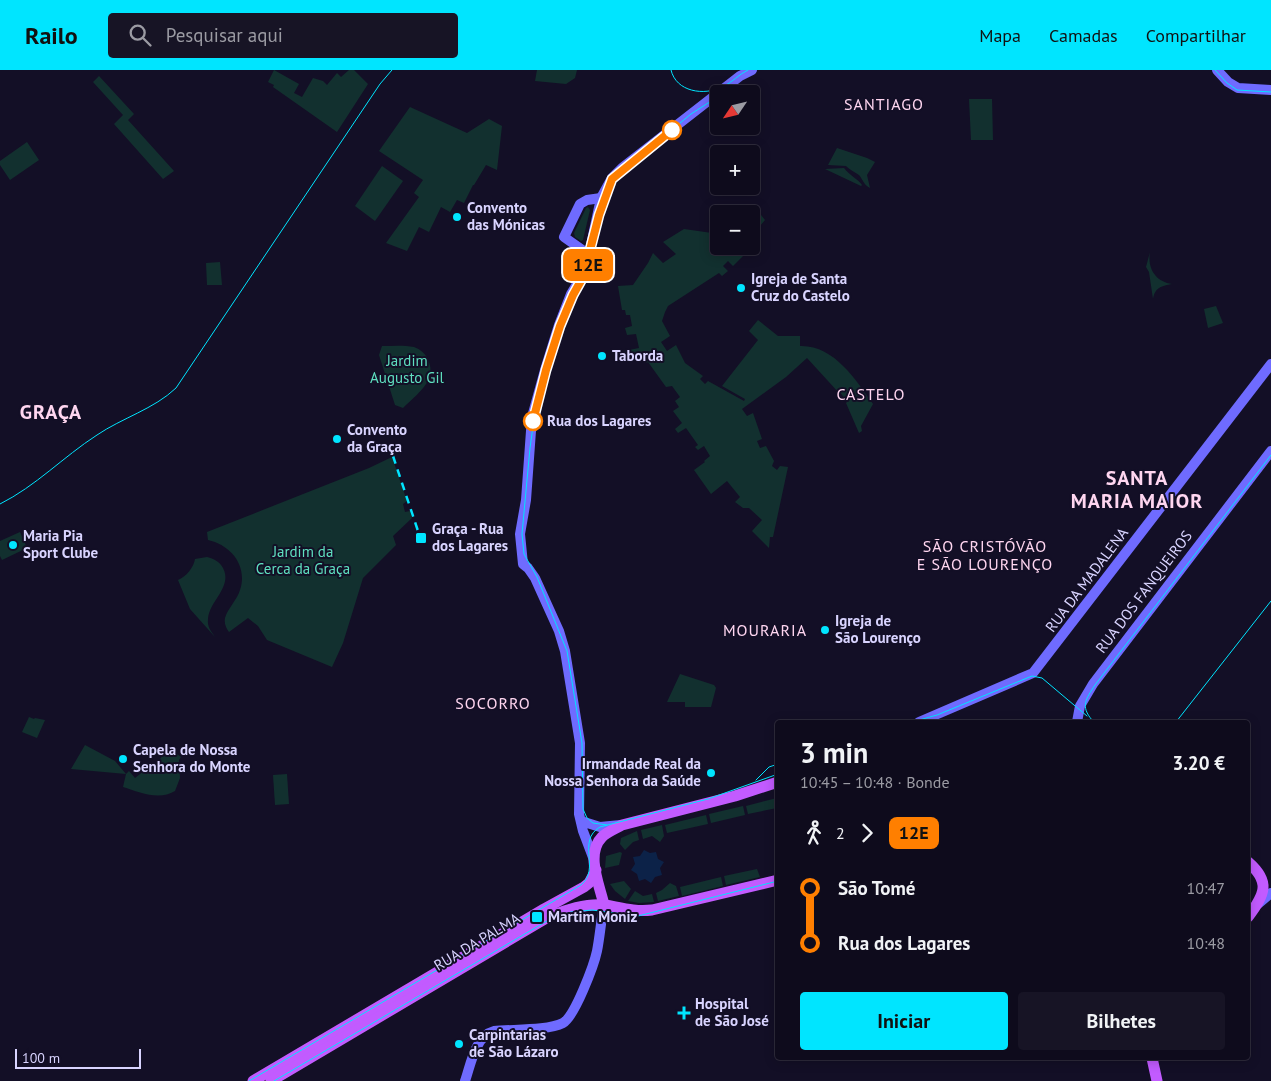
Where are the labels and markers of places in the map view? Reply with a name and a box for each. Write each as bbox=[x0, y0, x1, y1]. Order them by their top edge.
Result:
unlabelled marker bbox=[662, 120, 682, 140]
place label: Convento das Mónicas bbox=[467, 198, 545, 234]
marker: Convento das Mónicas bbox=[451, 211, 463, 223]
place label: Igreja de Santa Cruz do Castelo bbox=[751, 269, 850, 305]
marker: Igreja de Santa Cruz do Castelo bbox=[735, 282, 747, 294]
place label: Taborda bbox=[612, 346, 663, 365]
marker: Taborda bbox=[596, 350, 608, 362]
marker: Rua dos Lagares bbox=[523, 411, 543, 431]
place label: Rua dos Lagares bbox=[547, 411, 651, 430]
place label: Convento da Graça bbox=[347, 420, 407, 456]
marker: Convento da Graça bbox=[331, 433, 343, 445]
place label: Graça - Rua dos Lagares bbox=[432, 519, 508, 555]
place label: Maria Pia Sport Clube bbox=[23, 526, 99, 562]
marker: Graça - Rua dos Lagares bbox=[414, 531, 428, 545]
marker: Maria Pia Sport Clube bbox=[7, 539, 19, 551]
place label: Igreja de São Lourenço bbox=[835, 611, 921, 647]
marker: Igreja de São Lourenço bbox=[819, 624, 831, 636]
place label: Capela de Nossa Senhora do Monte bbox=[133, 740, 251, 776]
marker: Capela de Nossa Senhora do Monte bbox=[117, 753, 129, 765]
place label: Irmandade Real da Nossa Senhora da Saúde bbox=[544, 754, 701, 790]
marker: Irmandade Real da Nossa Senhora da Saúde bbox=[705, 767, 717, 779]
place label: Martim Moniz bbox=[548, 907, 638, 926]
marker: Martim Moniz bbox=[530, 910, 544, 924]
place label: Hospital de São José bbox=[695, 994, 769, 1030]
marker: Hospital de São José bbox=[677, 1006, 691, 1020]
place label: Carpintarias de São Lázaro bbox=[469, 1025, 559, 1061]
marker: Carpintarias de São Lázaro bbox=[453, 1038, 465, 1050]

